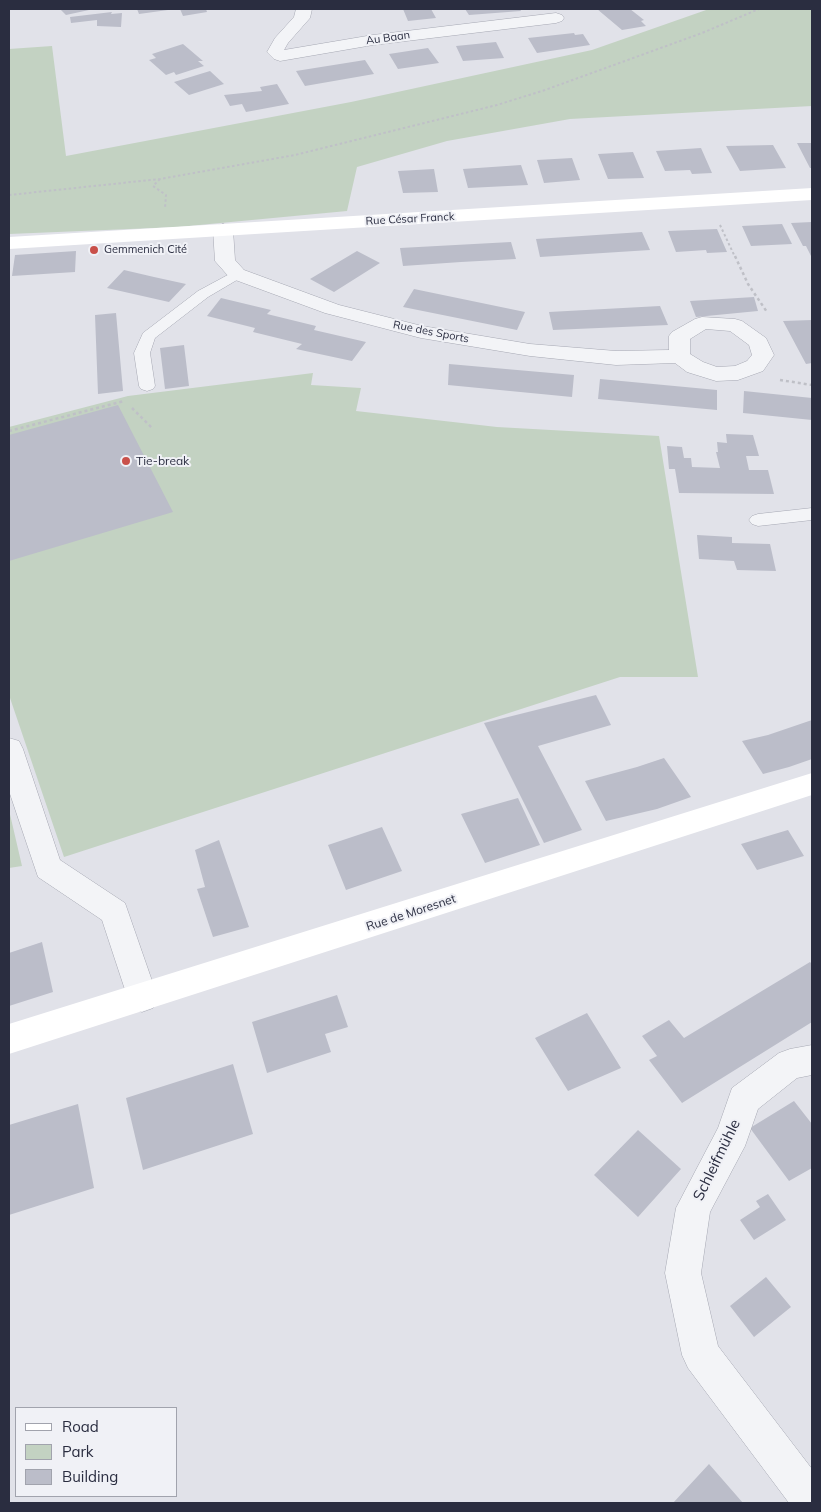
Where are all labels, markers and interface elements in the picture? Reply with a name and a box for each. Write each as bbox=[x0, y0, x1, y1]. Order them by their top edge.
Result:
street label: Au Baan bbox=[365, 28, 411, 48]
street label: Rue César Franck bbox=[365, 210, 455, 228]
place label: Gemmenich Cité bbox=[104, 243, 187, 257]
marker: Gemmenich Cité bbox=[88, 244, 100, 256]
street label: Rue des Sports bbox=[392, 318, 470, 346]
place label: Tie-break bbox=[136, 454, 189, 468]
marker: Tie-break bbox=[120, 455, 132, 467]
street label: Rue de Moresnet bbox=[364, 892, 458, 934]
street label: Schleifmühle bbox=[690, 1116, 744, 1204]
legend bbox=[15, 1407, 178, 1497]
text: Road bbox=[62, 1417, 99, 1436]
text: Park bbox=[62, 1442, 94, 1461]
text: Building bbox=[62, 1467, 118, 1486]

